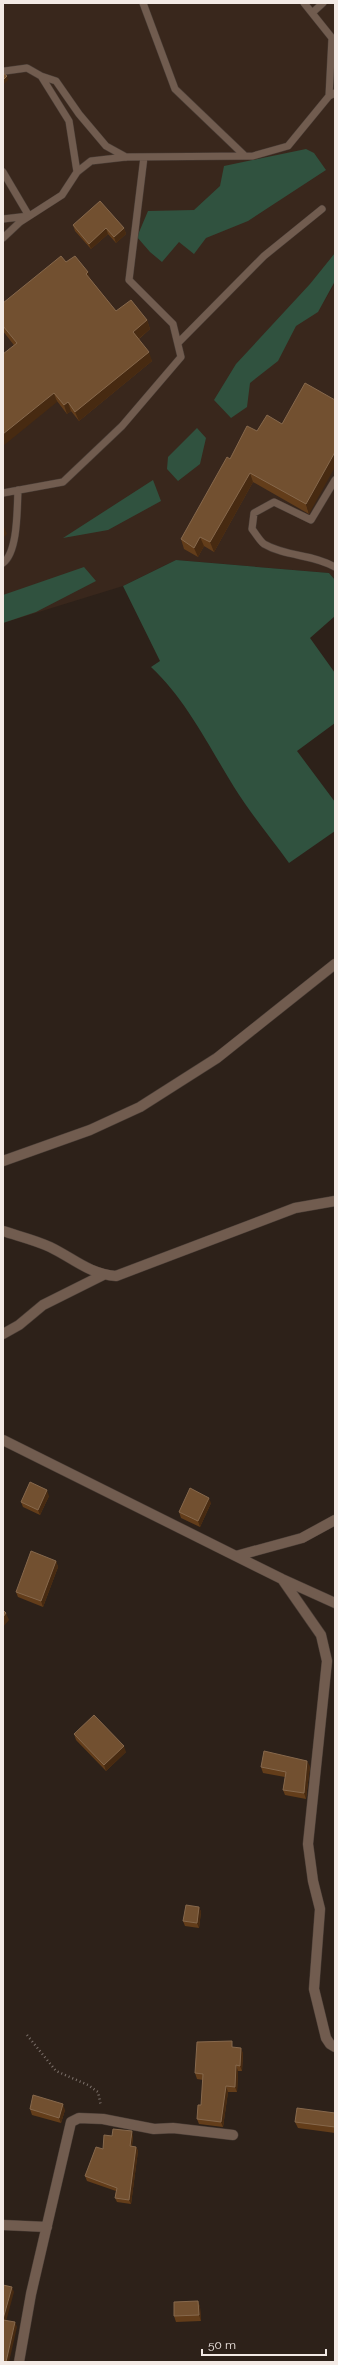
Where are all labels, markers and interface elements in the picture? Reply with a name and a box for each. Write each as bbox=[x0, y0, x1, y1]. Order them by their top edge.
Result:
scale bar bbox=[202, 2331, 326, 2357]
text: 50 m bbox=[208, 2338, 236, 2352]

